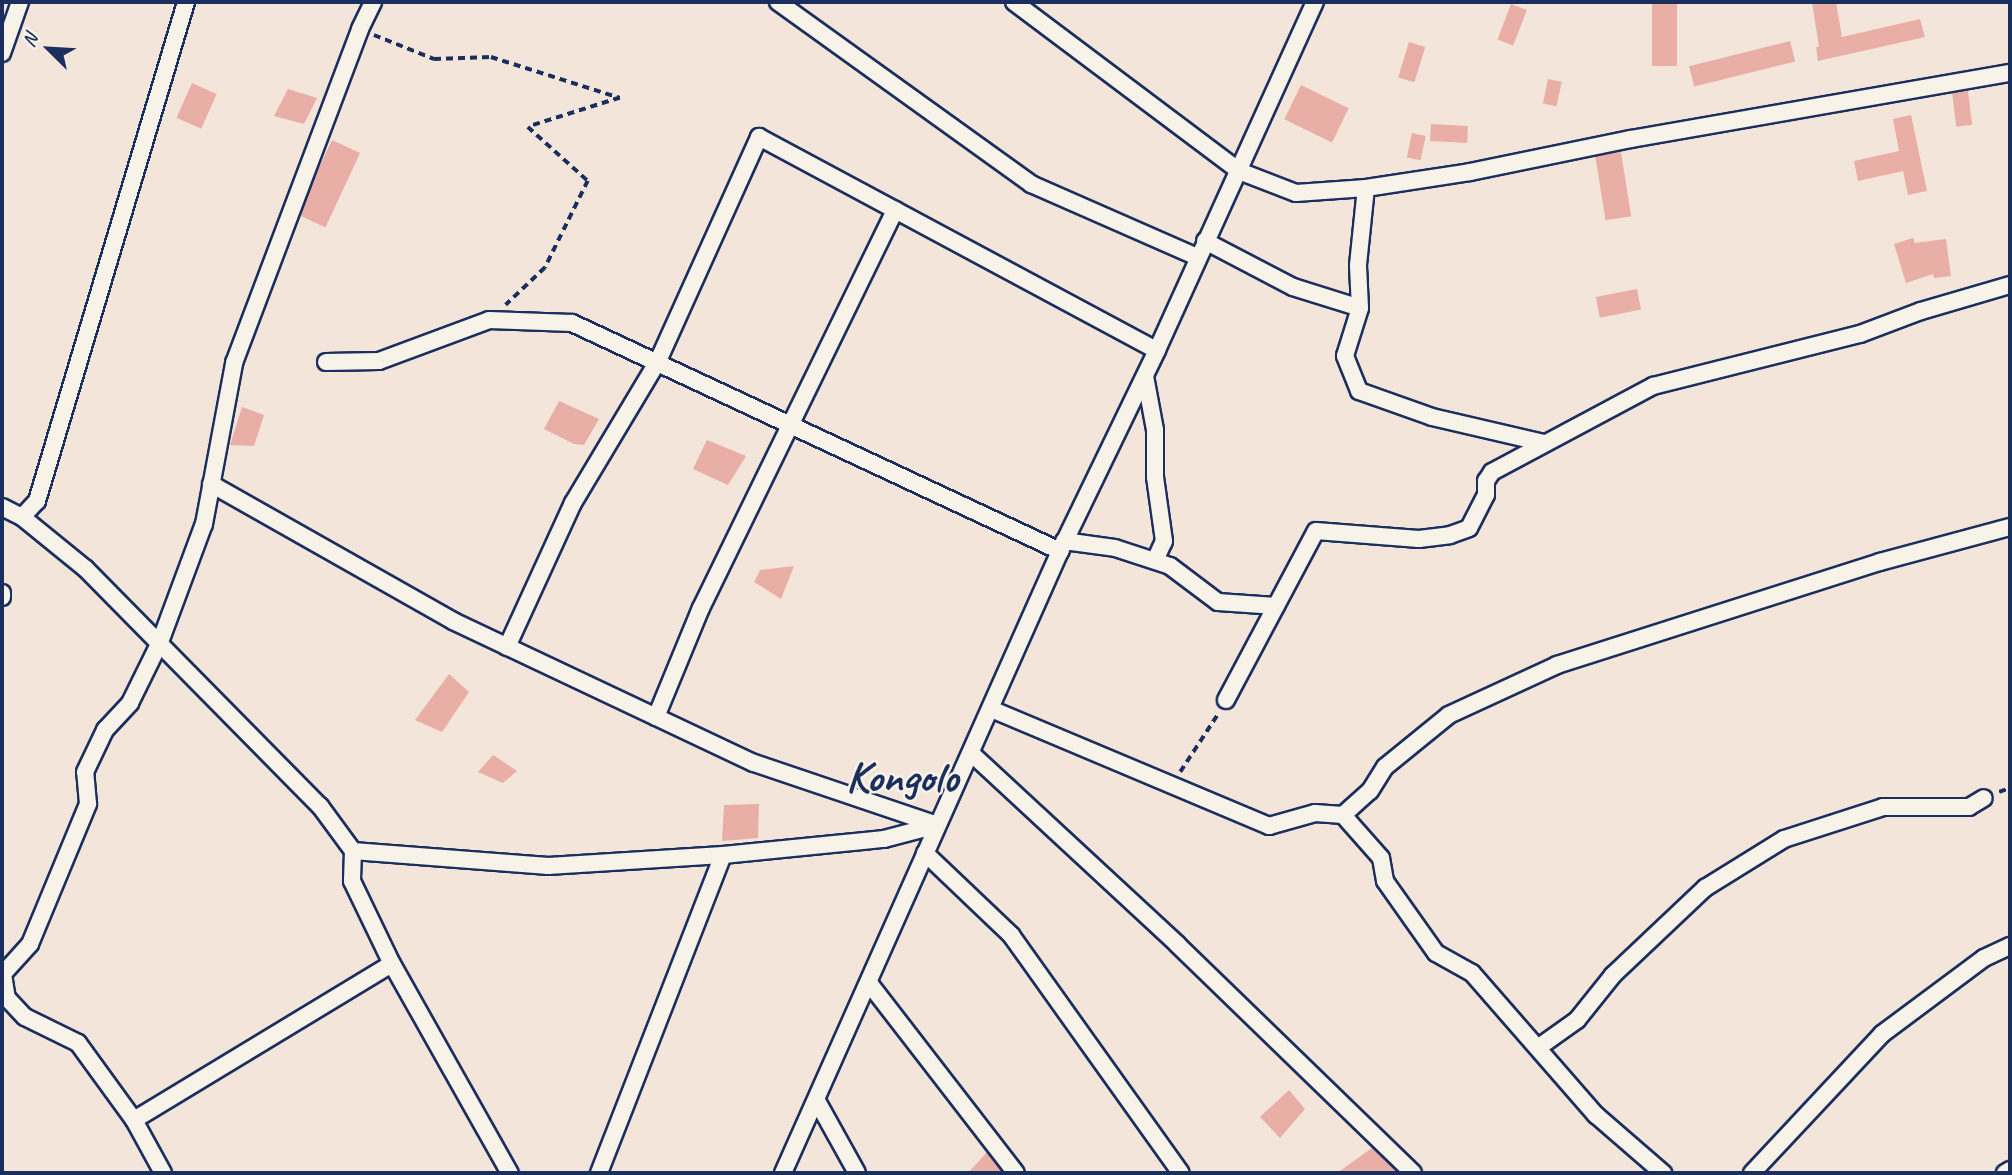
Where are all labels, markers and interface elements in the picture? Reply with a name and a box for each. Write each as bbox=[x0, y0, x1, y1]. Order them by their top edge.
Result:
north arrow bbox=[14, 14, 84, 84]
text: N bbox=[16, 30, 43, 51]
district label: Kongolo bbox=[846, 751, 958, 803]

